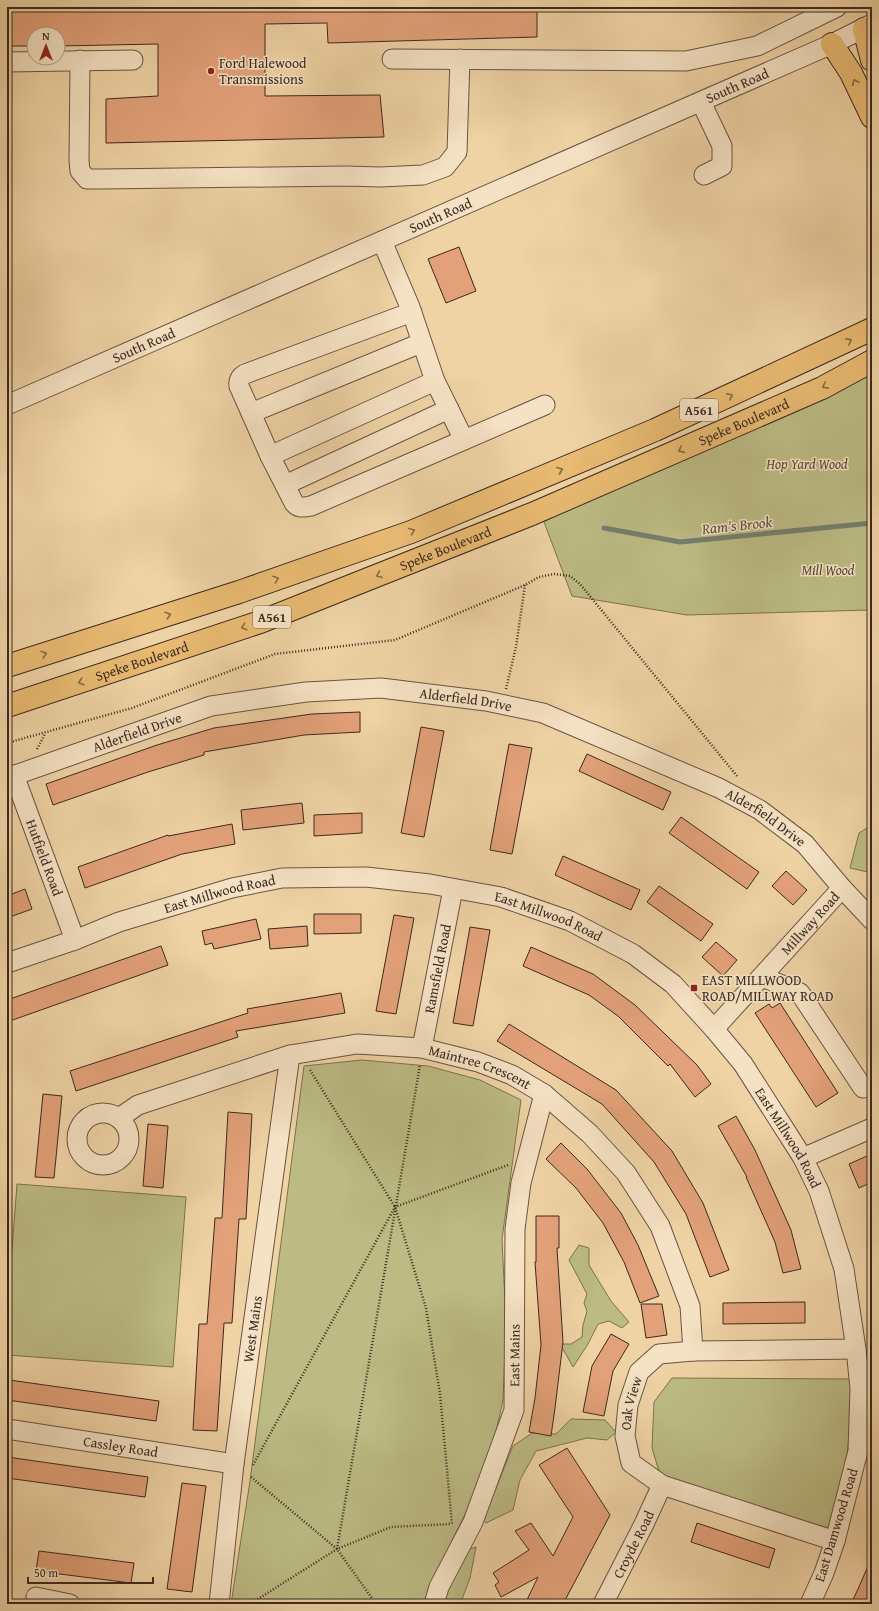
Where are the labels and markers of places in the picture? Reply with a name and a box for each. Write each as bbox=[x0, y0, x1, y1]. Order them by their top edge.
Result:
place label: Ford Halewood Transmissions bbox=[219, 53, 307, 89]
marker: Ford Halewood Transmissions bbox=[206, 66, 216, 76]
place label: EAST MILLWOOD ROAD/MILLWAY ROAD bbox=[702, 970, 834, 1006]
marker: EAST MILLWOOD ROAD/MILLWAY ROAD bbox=[689, 983, 699, 993]

